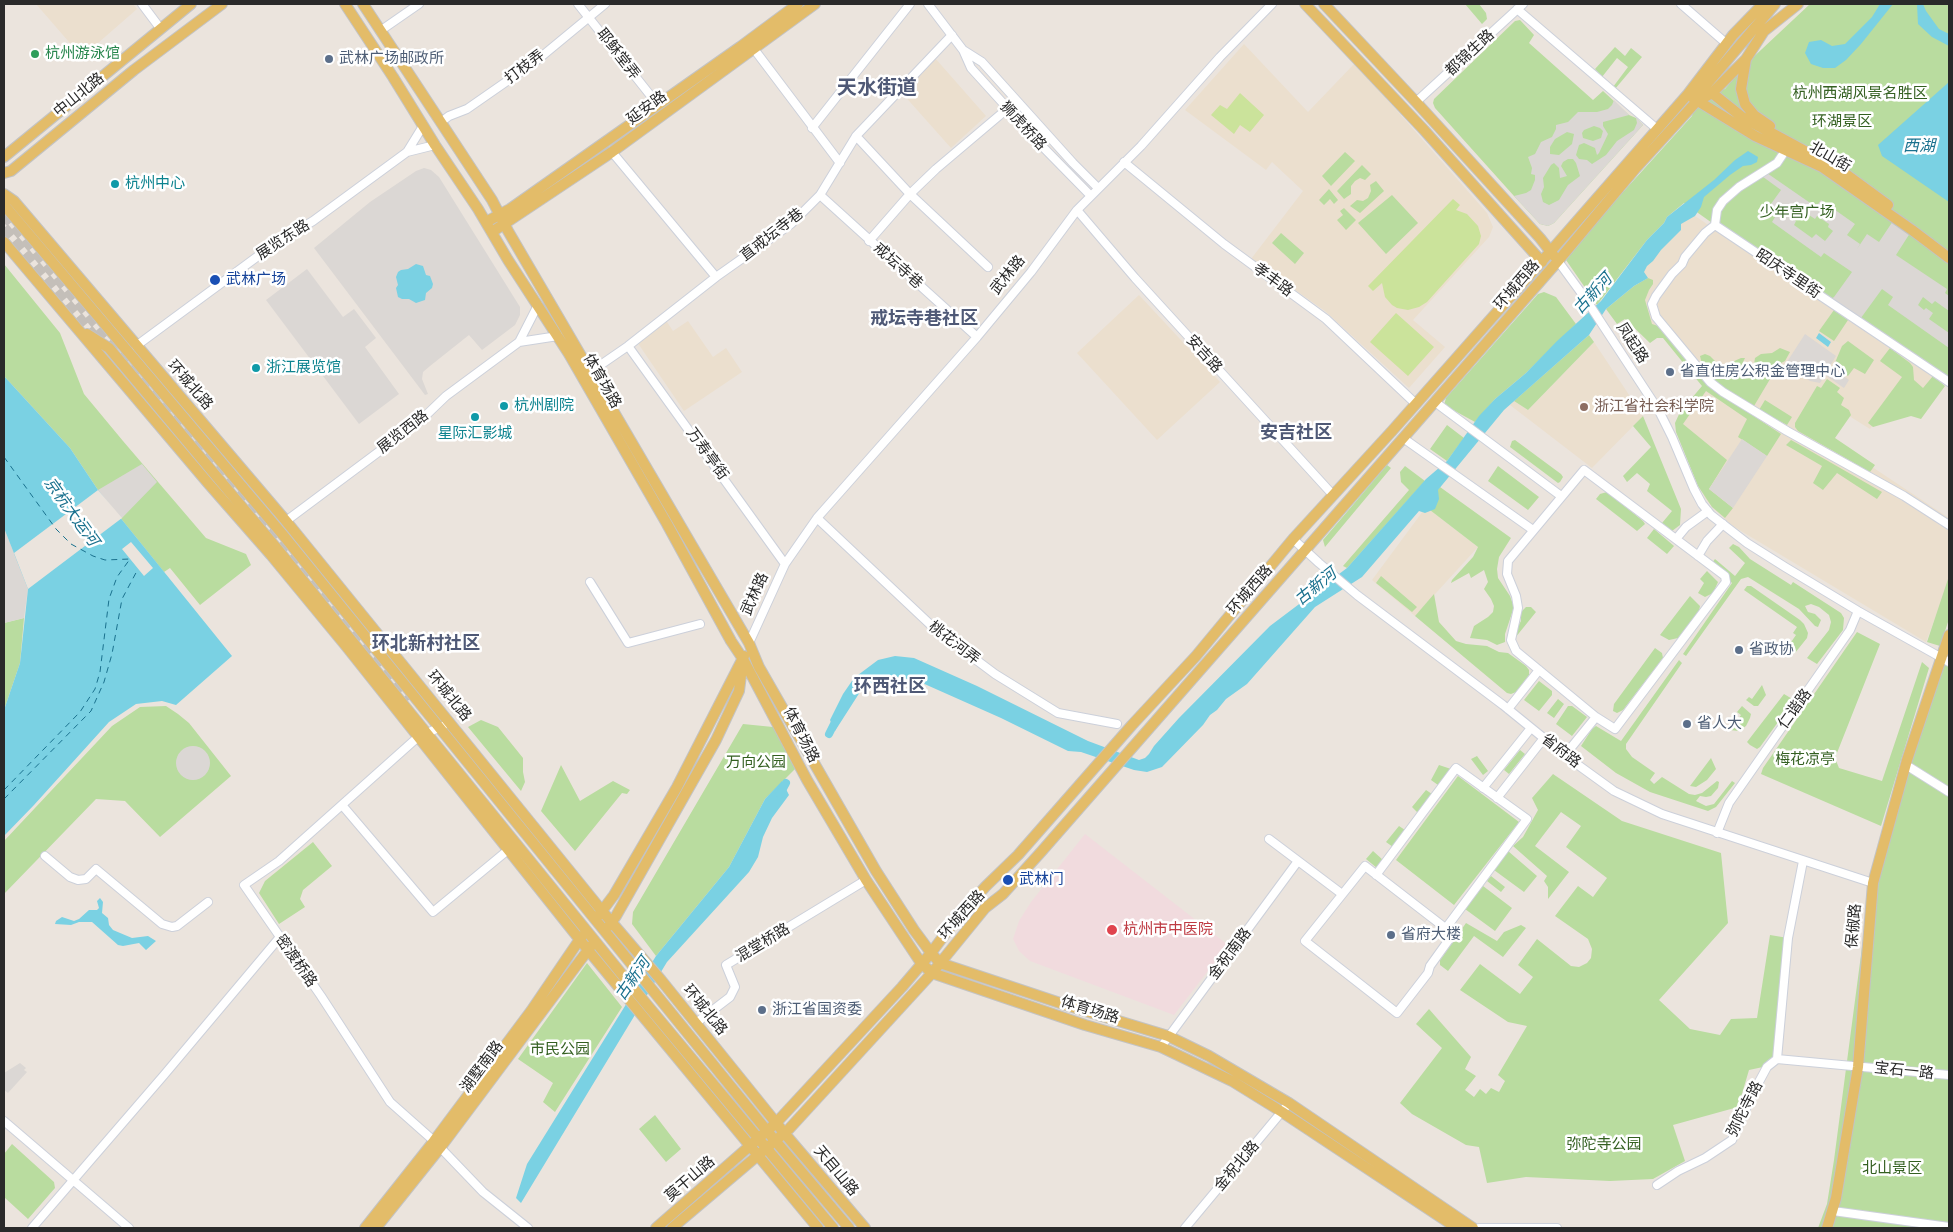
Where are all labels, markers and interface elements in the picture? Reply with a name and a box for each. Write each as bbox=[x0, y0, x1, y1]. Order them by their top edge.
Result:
street label: 耶稣堂弄 bbox=[592, 25, 644, 83]
street label: 都锦生路 bbox=[1442, 26, 1498, 80]
place label: 杭州游泳馆 bbox=[45, 45, 120, 63]
street label: 打枝弄 bbox=[502, 46, 548, 88]
marker: 杭州游泳馆 bbox=[29, 48, 41, 60]
place label: 武林广场邮政所 bbox=[339, 50, 444, 68]
marker: 武林广场邮政所 bbox=[323, 53, 335, 65]
street label: 中山北路 bbox=[50, 69, 108, 121]
district label: 天水街道 bbox=[837, 76, 917, 100]
park label: 杭州西湖风景名胜区 bbox=[1793, 85, 1927, 103]
street label: 延安路 bbox=[624, 87, 670, 129]
street label: 狮虎桥路 bbox=[996, 98, 1050, 154]
park label: 环湖景区 bbox=[1812, 113, 1872, 131]
water label: 西湖 bbox=[1903, 136, 1935, 156]
street label: 北山街 bbox=[1806, 138, 1854, 176]
place label: 杭州中心 bbox=[125, 175, 185, 193]
marker: 杭州中心 bbox=[109, 178, 121, 190]
park label: 少年宫广场 bbox=[1760, 204, 1834, 222]
street label: 直戒坛寺巷 bbox=[737, 205, 807, 265]
street label: 展览东路 bbox=[253, 216, 313, 264]
street label: 戒坛寺巷 bbox=[870, 239, 926, 293]
street label: 昭庆寺里街 bbox=[1752, 246, 1824, 302]
street label: 武林路 bbox=[987, 252, 1029, 298]
street label: 环城西路 bbox=[1491, 256, 1543, 314]
street label: 孝丰路 bbox=[1250, 259, 1296, 301]
water label: 古新河 bbox=[1570, 270, 1616, 318]
place label: 武林广场 bbox=[226, 271, 286, 289]
marker: 武林广场 bbox=[208, 273, 222, 287]
district label: 戒坛寺巷社区 bbox=[870, 308, 978, 330]
street label: 凤起路 bbox=[1612, 319, 1652, 367]
street label: 安吉路 bbox=[1182, 331, 1226, 377]
street label: 体育场路 bbox=[579, 351, 625, 411]
street label: 环城北路 bbox=[164, 356, 216, 414]
place label: 浙江展览馆 bbox=[266, 359, 341, 377]
marker: 浙江展览馆 bbox=[250, 362, 262, 374]
place label: 省直住房公积金管理中心 bbox=[1680, 363, 1845, 381]
marker: 省直住房公积金管理中心 bbox=[1664, 366, 1676, 378]
place label: 杭州剧院 bbox=[514, 397, 574, 415]
place label: 浙江省社会科学院 bbox=[1594, 398, 1714, 416]
marker: 杭州剧院 bbox=[498, 400, 510, 412]
marker: 浙江省社会科学院 bbox=[1578, 401, 1590, 413]
street label: 展览西路 bbox=[374, 406, 432, 458]
marker: 星际汇影城 bbox=[469, 411, 481, 423]
district label: 安吉社区 bbox=[1260, 422, 1332, 444]
street label: 万寿亭街 bbox=[682, 424, 732, 484]
place label: 星际汇影城 bbox=[438, 425, 512, 443]
water label: 京杭大运河 bbox=[40, 474, 102, 550]
street label: 环城西路 bbox=[1224, 561, 1276, 619]
water label: 古新河 bbox=[1291, 564, 1341, 610]
street label: 武林路 bbox=[738, 570, 772, 618]
street label: 桃花河弄 bbox=[925, 617, 983, 669]
district label: 环北新村社区 bbox=[372, 633, 480, 655]
place label: 省政协 bbox=[1749, 641, 1794, 659]
marker: 省政协 bbox=[1733, 644, 1745, 656]
street label: 环城北路 bbox=[423, 667, 475, 725]
district label: 环西社区 bbox=[854, 676, 926, 698]
street label: 仁谐路 bbox=[1774, 686, 1816, 732]
street label: 体育场路 bbox=[779, 704, 823, 766]
place label: 省人大 bbox=[1697, 715, 1742, 733]
marker: 省人大 bbox=[1681, 718, 1693, 730]
street label: 省府路 bbox=[1538, 730, 1584, 772]
park label: 梅花凉亭 bbox=[1775, 751, 1835, 769]
park label: 万向公园 bbox=[726, 754, 786, 772]
place label: 武林门 bbox=[1019, 871, 1064, 889]
marker: 武林门 bbox=[1001, 873, 1015, 887]
street label: 环城西路 bbox=[935, 887, 989, 943]
street label: 保俶路 bbox=[1843, 903, 1865, 949]
street label: 混堂桥路 bbox=[733, 920, 793, 966]
place label: 杭州市中医院 bbox=[1123, 921, 1213, 939]
marker: 杭州市中医院 bbox=[1105, 923, 1119, 937]
street label: 金祝南路 bbox=[1205, 925, 1255, 983]
place label: 省府大楼 bbox=[1401, 926, 1461, 944]
marker: 省府大楼 bbox=[1385, 929, 1397, 941]
street label: 密渡桥路 bbox=[271, 931, 321, 991]
water label: 古新河 bbox=[611, 954, 655, 1004]
street label: 环城北路 bbox=[679, 981, 731, 1039]
street label: 体育场路 bbox=[1059, 993, 1121, 1027]
place label: 浙江省国资委 bbox=[772, 1001, 862, 1019]
marker: 浙江省国资委 bbox=[756, 1004, 768, 1016]
street label: 湖墅南路 bbox=[457, 1038, 507, 1096]
park label: 市民公园 bbox=[530, 1041, 590, 1059]
street label: 宝石一路 bbox=[1873, 1059, 1935, 1083]
street label: 弥陀寺路 bbox=[1723, 1078, 1767, 1140]
park label: 弥陀寺公园 bbox=[1567, 1136, 1641, 1154]
street label: 金祝北路 bbox=[1211, 1137, 1263, 1195]
street label: 天目山路 bbox=[810, 1142, 862, 1200]
street label: 莫干山路 bbox=[661, 1153, 719, 1205]
park label: 北山景区 bbox=[1862, 1160, 1922, 1178]

